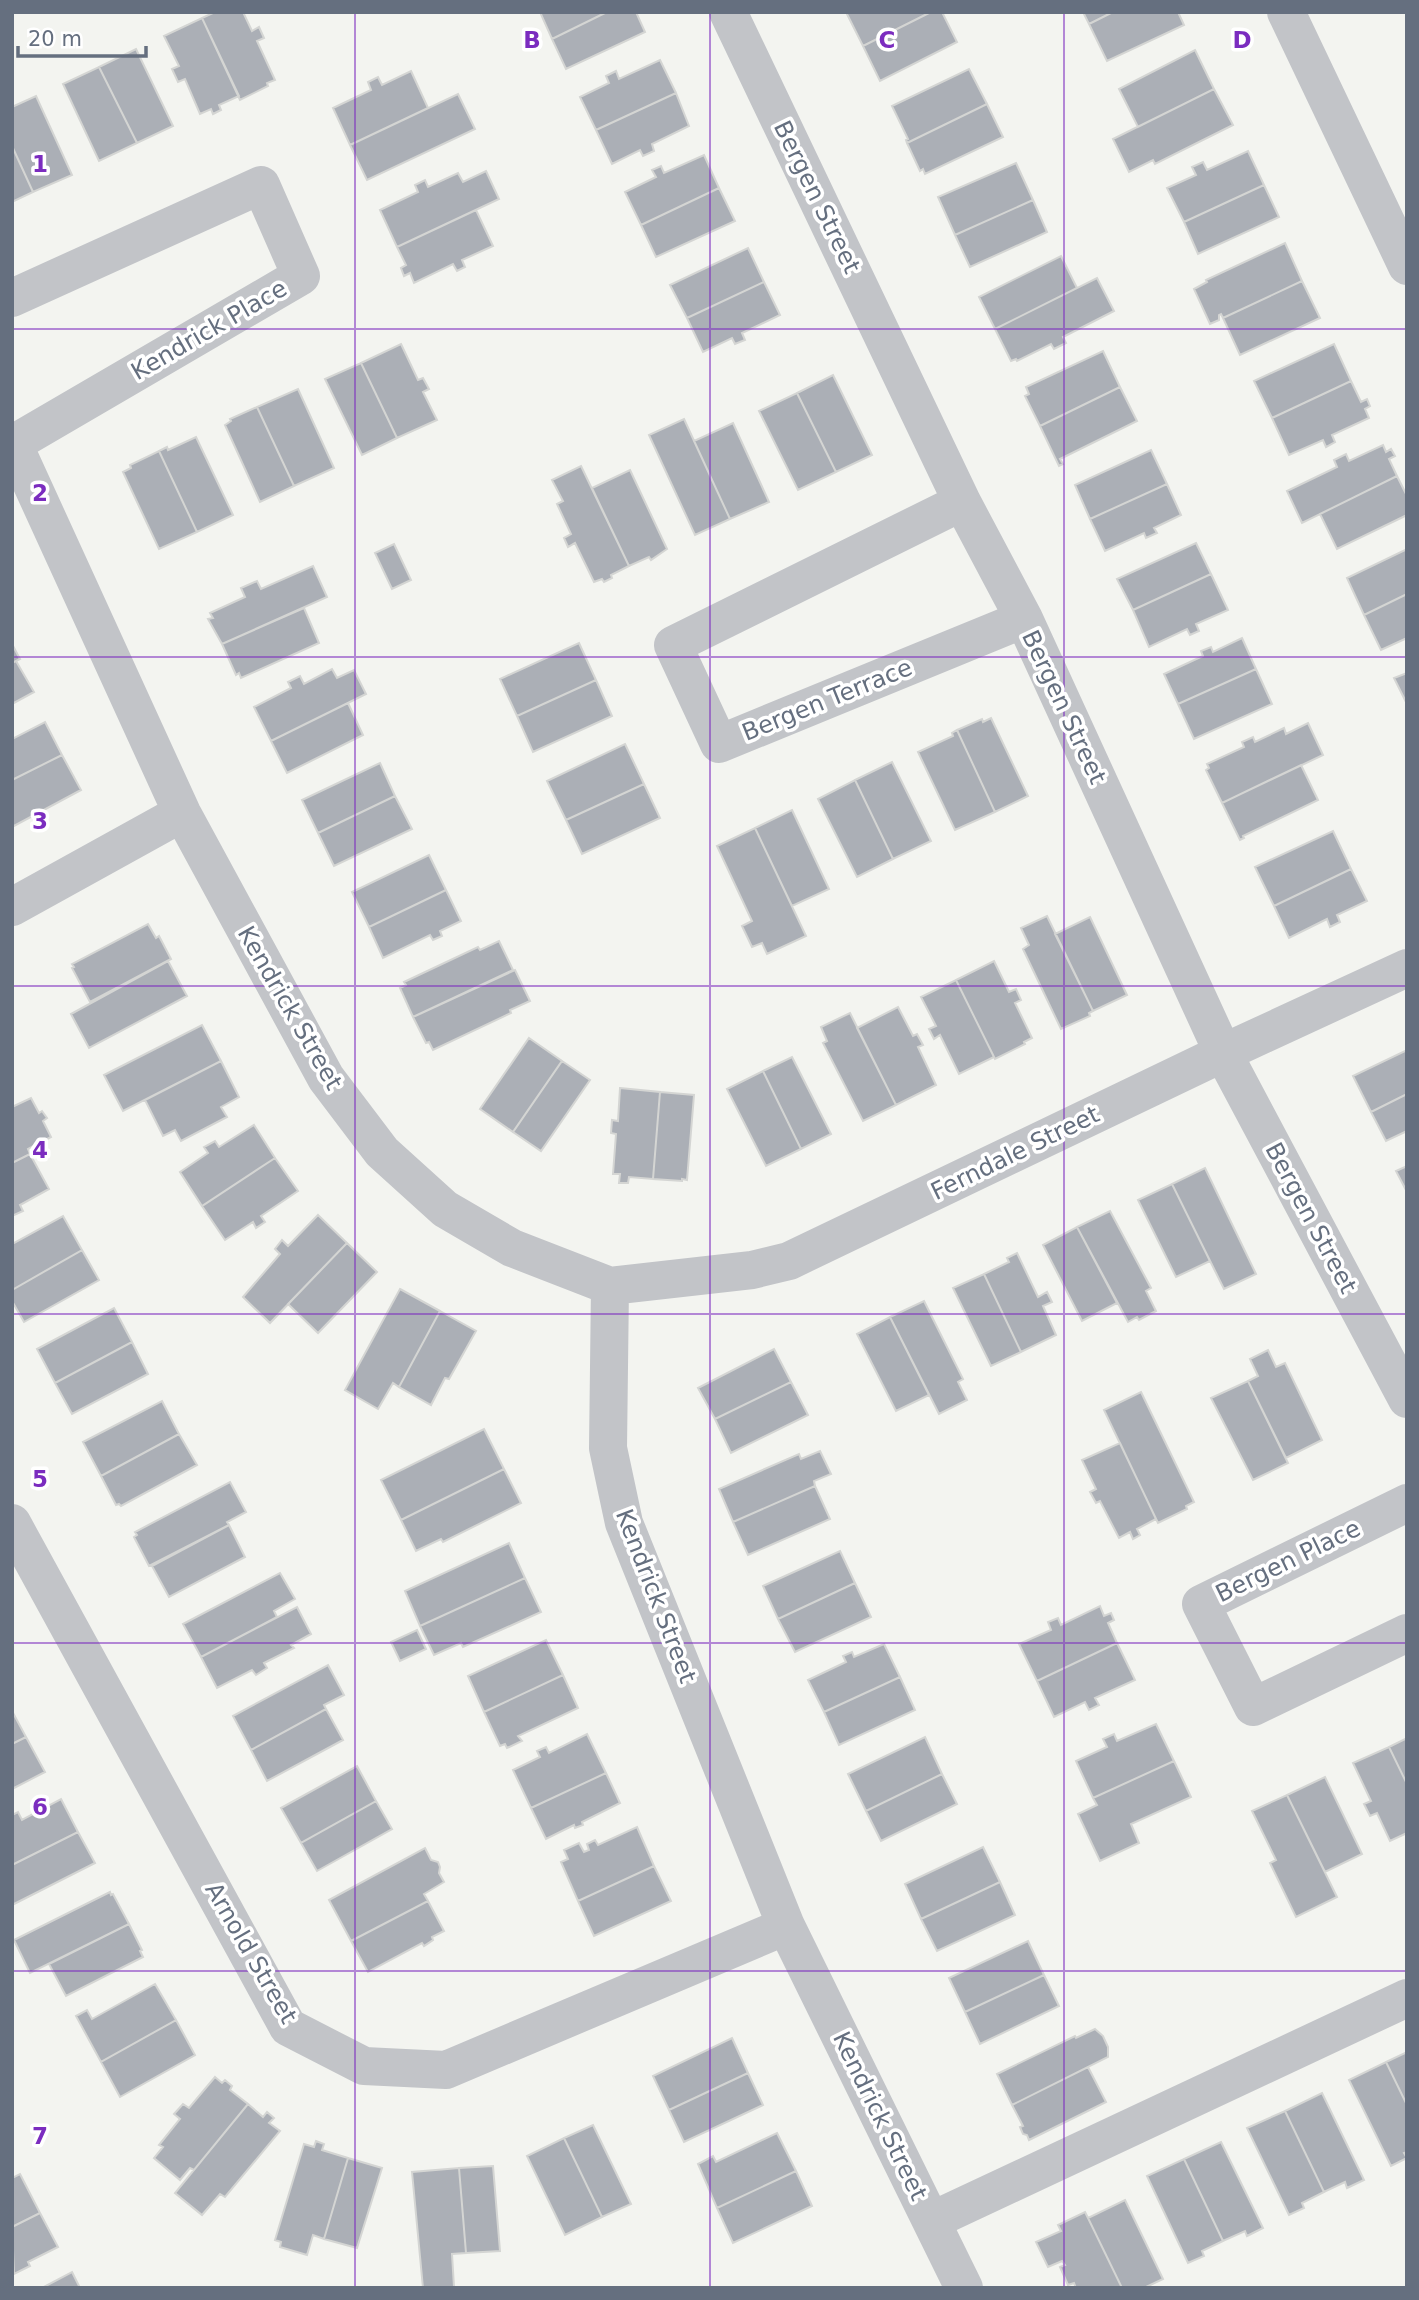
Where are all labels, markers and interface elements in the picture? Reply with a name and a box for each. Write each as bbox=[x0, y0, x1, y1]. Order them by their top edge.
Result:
scale bar bbox=[18, 14, 145, 58]
text: 20 m bbox=[28, 27, 82, 51]
text: B bbox=[523, 27, 541, 53]
text: C bbox=[879, 27, 895, 53]
text: D bbox=[1232, 27, 1252, 53]
street label: Bergen Street bbox=[768, 116, 866, 278]
text: 1 bbox=[32, 151, 48, 177]
street label: Kendrick Place bbox=[126, 274, 292, 386]
text: 2 bbox=[32, 480, 48, 506]
street label: Bergen Street bbox=[1016, 626, 1112, 788]
street label: Bergen Terrace bbox=[738, 653, 916, 747]
text: 3 bbox=[32, 808, 48, 834]
street label: Kendrick Street bbox=[232, 921, 348, 1095]
street label: Ferndale Street bbox=[926, 1100, 1104, 1206]
text: 4 bbox=[32, 1137, 48, 1163]
street label: Bergen Street bbox=[1260, 1138, 1362, 1298]
text: 5 bbox=[32, 1466, 48, 1492]
street label: Kendrick Street bbox=[610, 1505, 702, 1687]
street label: Bergen Place bbox=[1211, 1514, 1365, 1608]
text: 6 bbox=[32, 1794, 48, 1820]
street label: Arnold Street bbox=[199, 1877, 303, 2029]
street label: Kendrick Street bbox=[827, 2027, 933, 2205]
text: 7 bbox=[32, 2123, 48, 2149]

